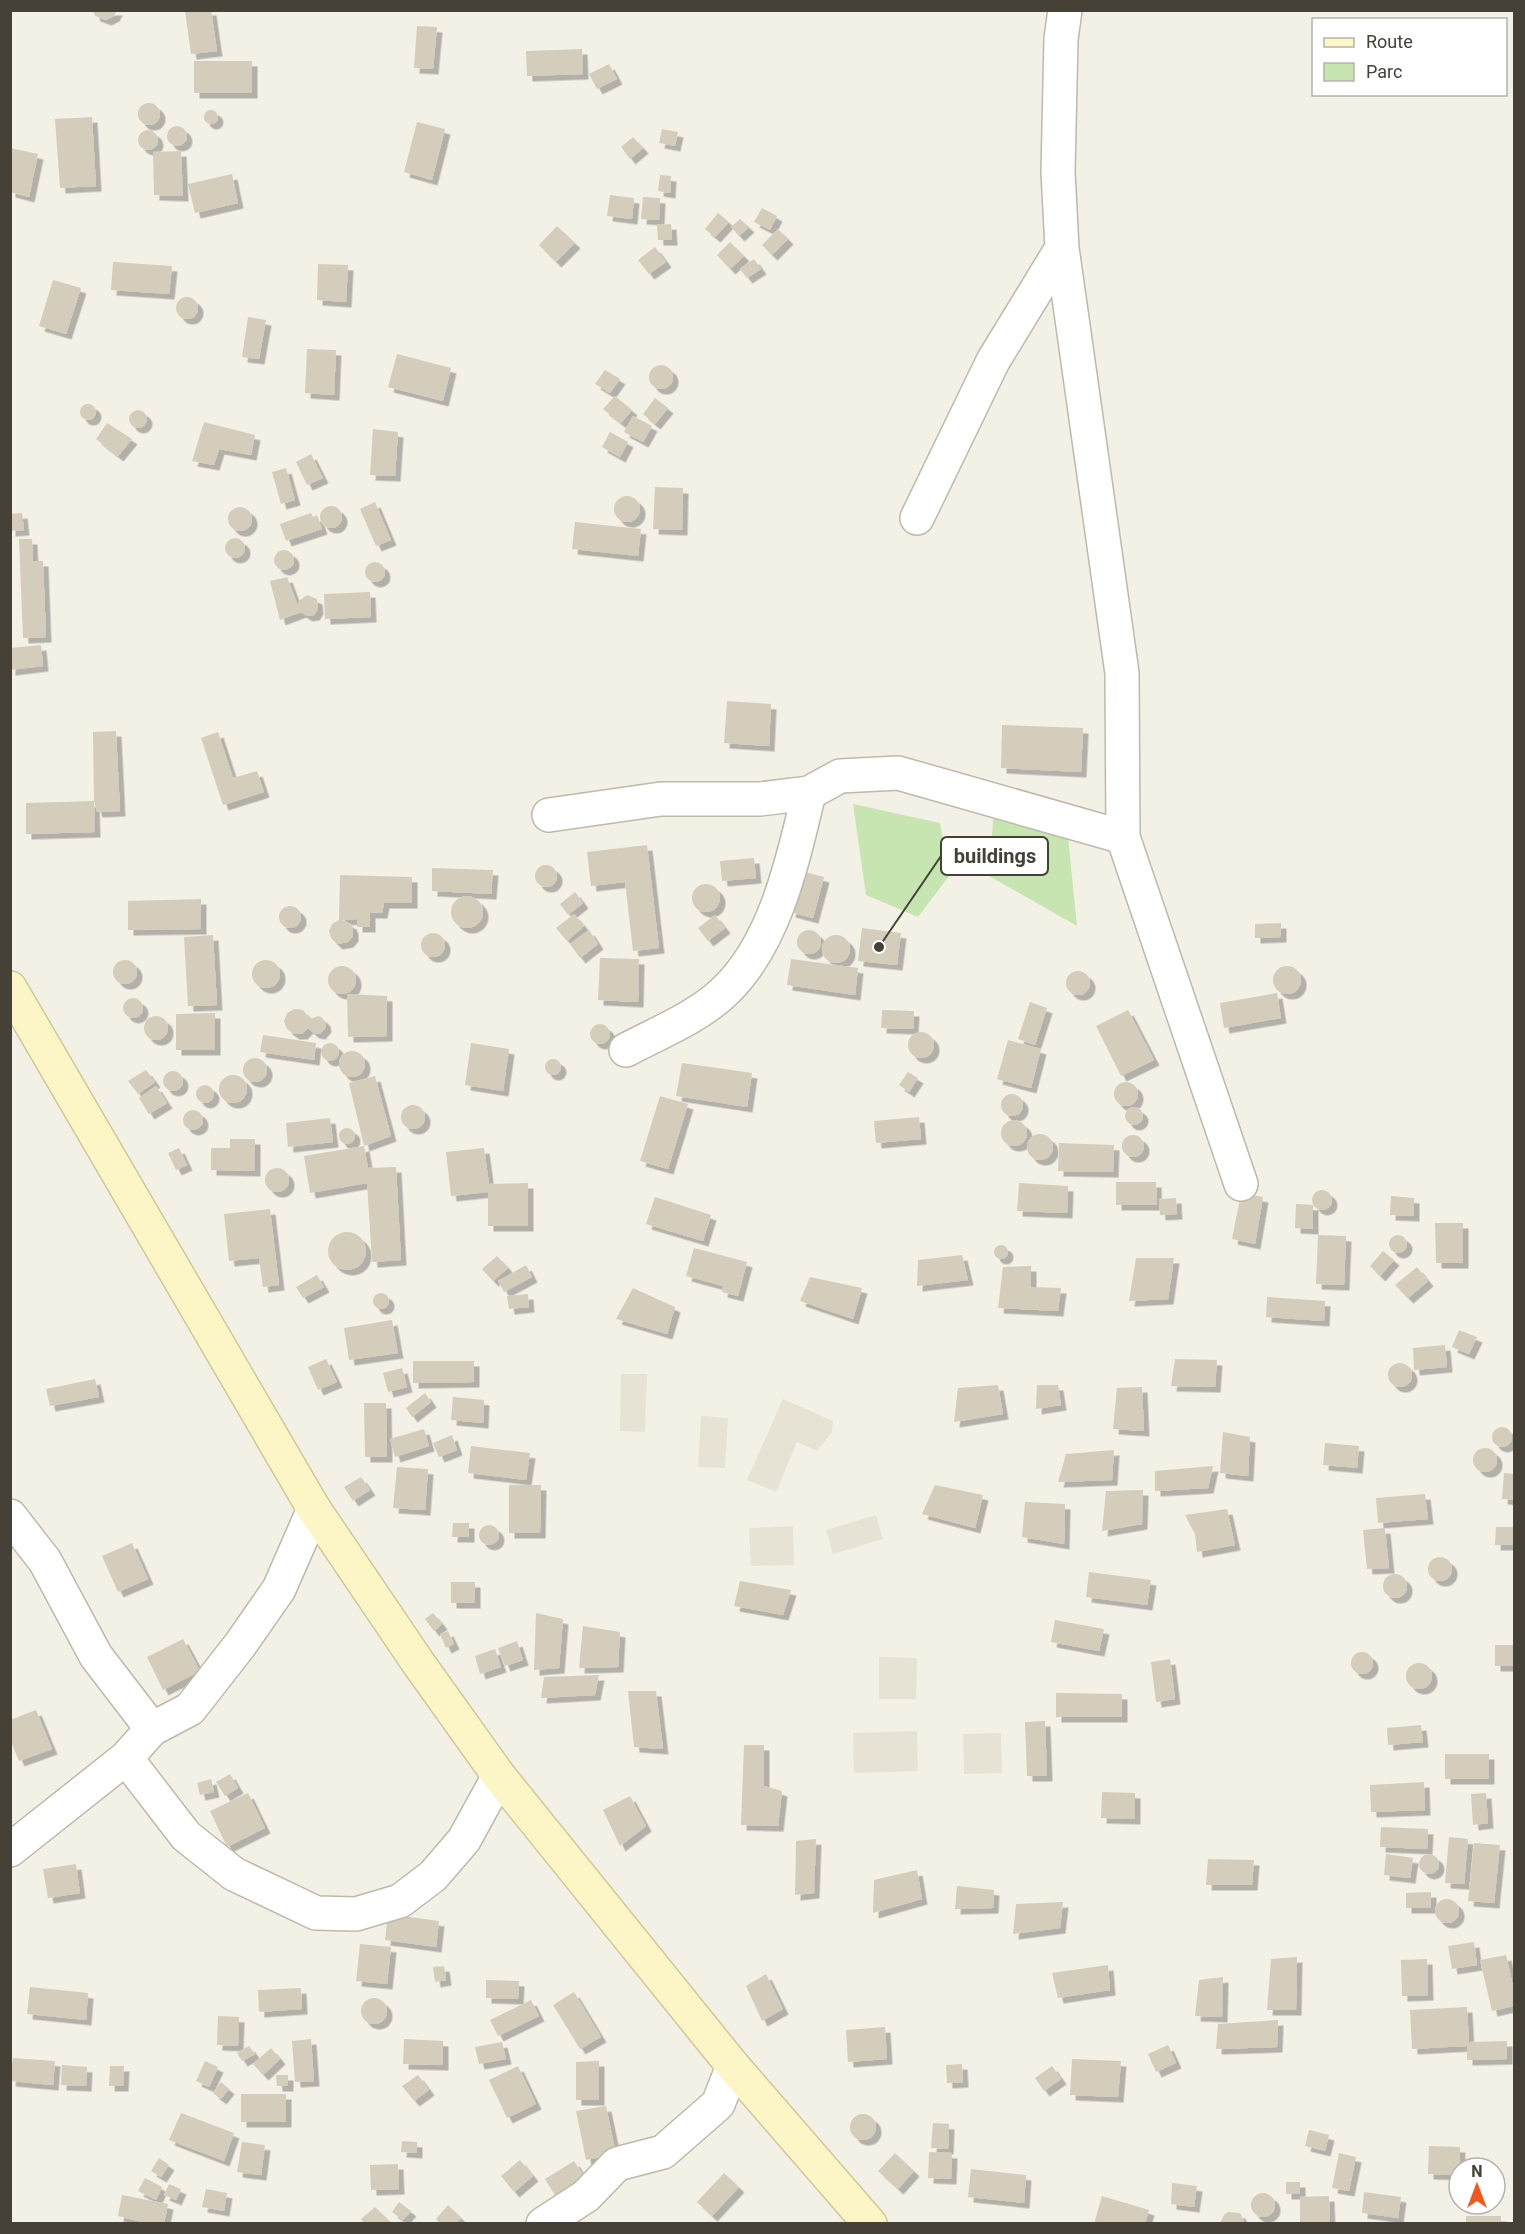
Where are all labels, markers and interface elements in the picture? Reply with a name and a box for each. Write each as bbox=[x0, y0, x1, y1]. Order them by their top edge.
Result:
legend bbox=[1312, 18, 1507, 96]
text: Route bbox=[1366, 31, 1413, 52]
text: Parc bbox=[1366, 61, 1402, 82]
callout: buildings bbox=[941, 837, 1048, 875]
text: buildings bbox=[954, 844, 1036, 868]
north arrow bbox=[1447, 2156, 1507, 2216]
text: N bbox=[1471, 2162, 1483, 2181]

